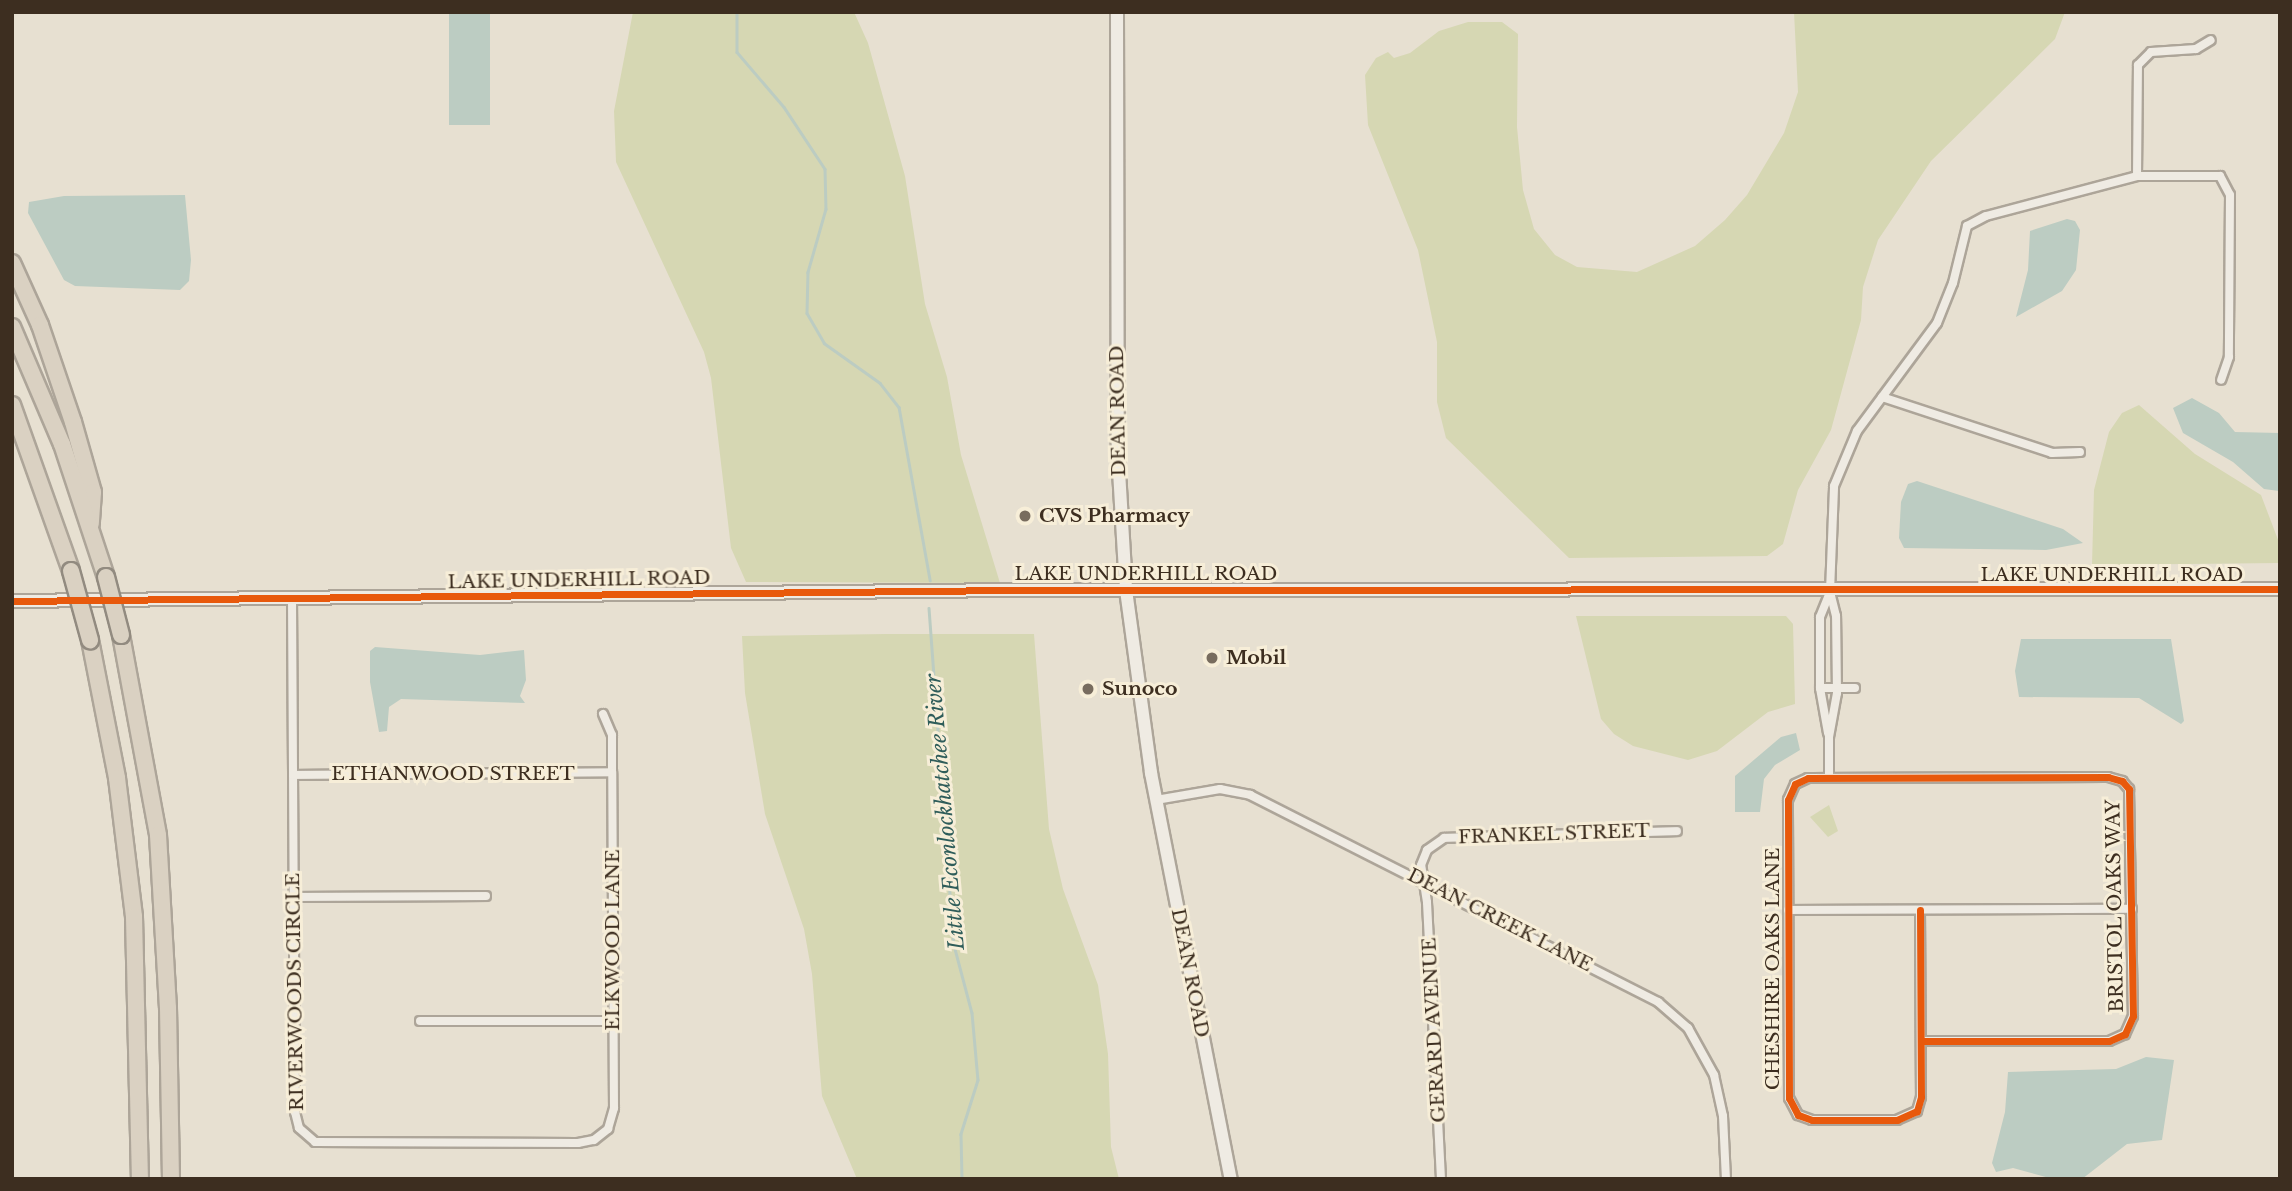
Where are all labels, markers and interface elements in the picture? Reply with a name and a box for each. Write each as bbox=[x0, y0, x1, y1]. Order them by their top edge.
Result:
street label: DEAN ROAD bbox=[1105, 345, 1131, 477]
place label: CVS Pharmacy bbox=[1039, 505, 1190, 527]
marker: CVS Pharmacy bbox=[1017, 508, 1033, 524]
street label: LAKE UNDERHILL ROAD bbox=[1014, 563, 1278, 585]
street label: LAKE UNDERHILL ROAD bbox=[1980, 564, 2244, 586]
street label: LAKE UNDERHILL ROAD bbox=[447, 566, 711, 594]
place label: Mobil bbox=[1226, 647, 1286, 669]
marker: Mobil bbox=[1204, 650, 1220, 666]
water label: Little Econlockhatchee River bbox=[920, 673, 970, 951]
place label: Sunoco bbox=[1102, 678, 1178, 700]
marker: Sunoco bbox=[1080, 681, 1096, 697]
street label: ETHANWOOD STREET bbox=[331, 763, 575, 785]
street label: BRISTOL OAKS WAY bbox=[2102, 799, 2128, 1013]
street label: FRANKEL STREET bbox=[1457, 819, 1651, 849]
street label: CHESHIRE OAKS LANE bbox=[1762, 848, 1784, 1090]
street label: ELKWOOD LANE bbox=[602, 849, 624, 1031]
street label: DEAN CREEK LANE bbox=[1403, 863, 1597, 977]
street label: RIVERWOODS CIRCLE bbox=[282, 873, 308, 1111]
street label: DEAN ROAD bbox=[1166, 906, 1214, 1040]
street label: GERARD AVENUE bbox=[1418, 936, 1450, 1124]

